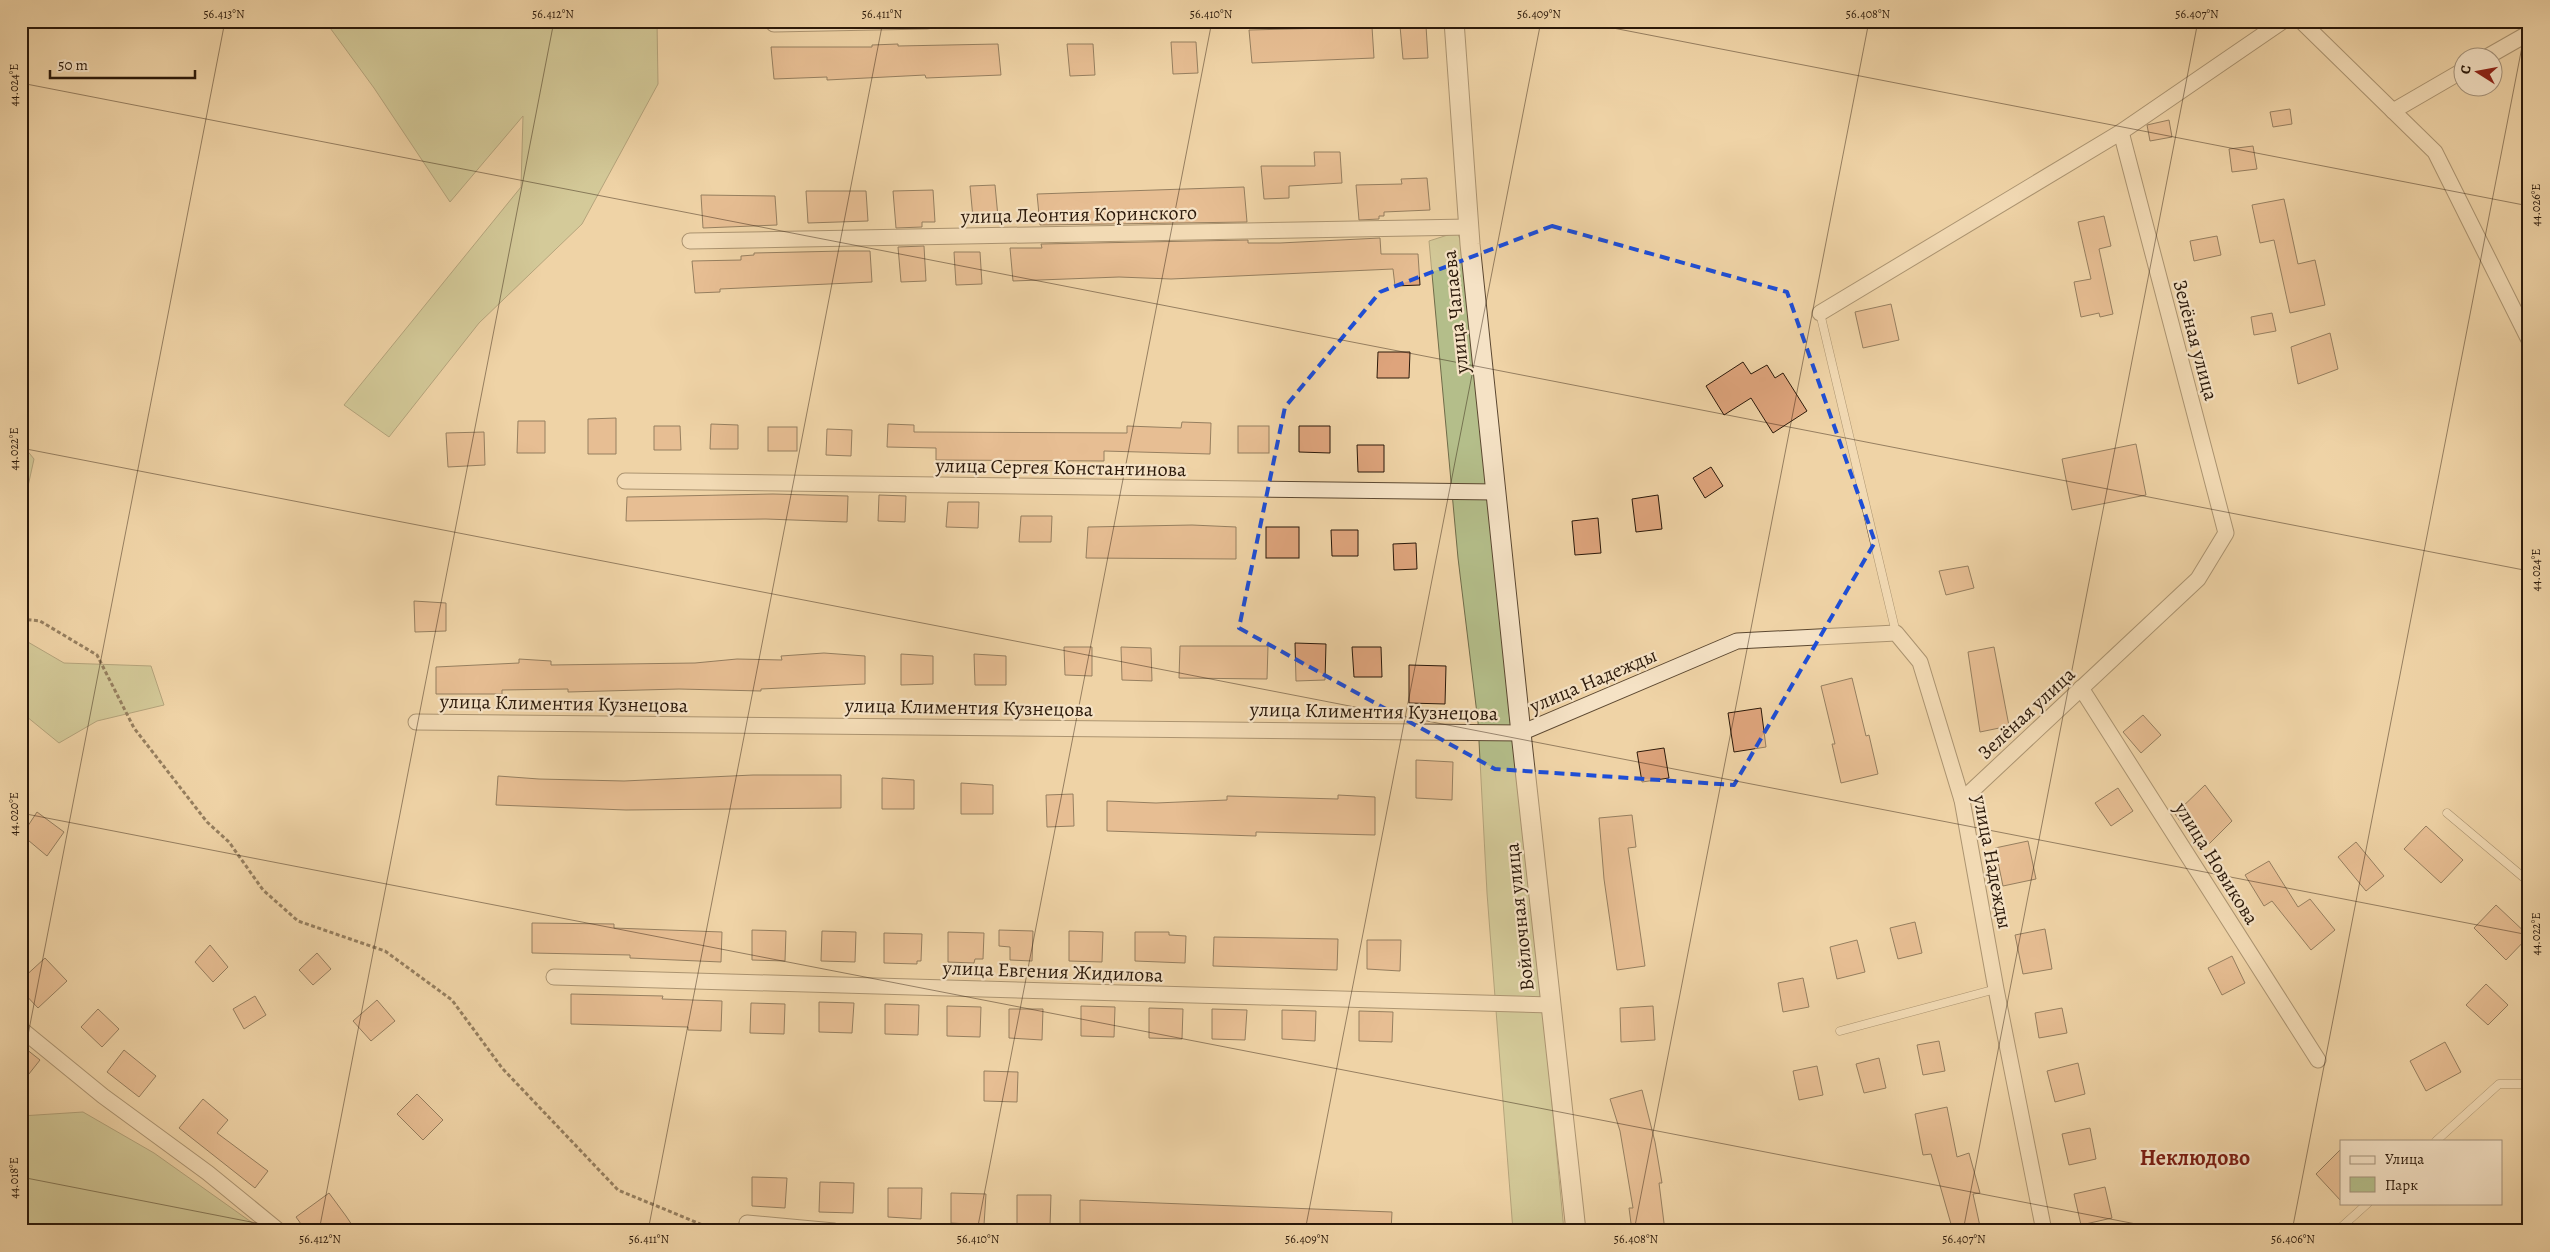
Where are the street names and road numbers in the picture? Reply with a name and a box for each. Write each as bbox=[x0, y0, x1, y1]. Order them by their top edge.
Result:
street label: улица Леонтия Коринского bbox=[960, 199, 1197, 230]
street label: улица Чапаева bbox=[1435, 248, 1476, 376]
street label: Зелёная улица bbox=[2166, 277, 2225, 404]
street label: улица Сергея Константинова bbox=[934, 452, 1187, 483]
street label: улица Надежды bbox=[1525, 642, 1661, 720]
street label: Зелёная улица bbox=[1972, 661, 2081, 766]
street label: улица Климентия Кузнецова bbox=[439, 688, 689, 719]
street label: улица Климентия Кузнецова bbox=[844, 692, 1094, 723]
street label: улица Климентия Кузнецова bbox=[1249, 696, 1499, 727]
street label: улица Надежды bbox=[1966, 792, 2019, 931]
street label: улица Новикова bbox=[2168, 796, 2265, 930]
street label: Войлочная улица bbox=[1498, 841, 1541, 992]
street label: улица Евгения Жидилова bbox=[941, 954, 1164, 989]

